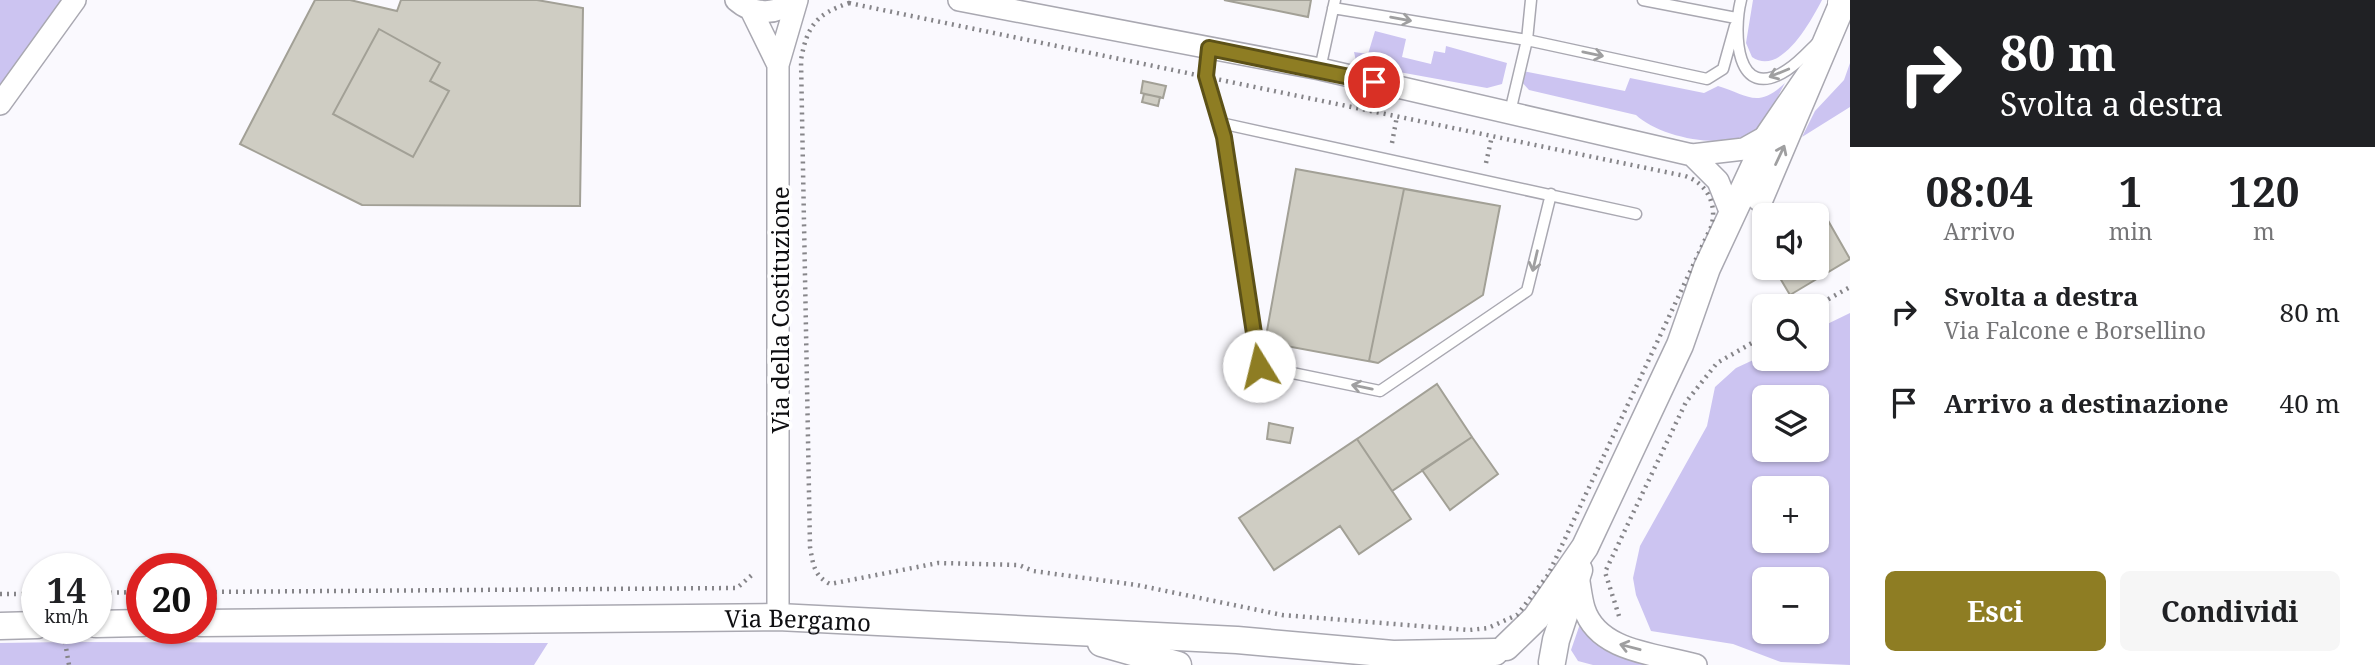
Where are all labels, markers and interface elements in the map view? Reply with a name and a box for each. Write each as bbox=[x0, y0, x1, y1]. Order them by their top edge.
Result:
one-way arrow bbox=[1389, 13, 1412, 26]
text: 80 m bbox=[2000, 19, 2116, 85]
icon: right bbox=[1885, 28, 1976, 119]
one-way arrow bbox=[1581, 48, 1604, 62]
pin bbox=[1344, 52, 1404, 112]
icon: arrive bbox=[1355, 63, 1393, 101]
one-way arrow bbox=[1769, 67, 1790, 80]
text: Svolta a destra bbox=[2000, 82, 2223, 125]
one-way arrow bbox=[1774, 145, 1787, 166]
text: 08:04 bbox=[1926, 162, 2033, 219]
text: 1 bbox=[2119, 162, 2143, 219]
text: 120 bbox=[2228, 162, 2299, 219]
street label: Via della Costituzione bbox=[763, 186, 796, 434]
map controls bbox=[1752, 203, 1829, 644]
button: sound bbox=[1752, 203, 1829, 280]
text: Arrivo bbox=[1943, 215, 2015, 247]
text: min bbox=[2109, 215, 2153, 247]
text: m bbox=[2253, 215, 2275, 247]
one-way arrow bbox=[1528, 249, 1541, 272]
text: Svolta a destra bbox=[1944, 278, 2139, 314]
icon: right bbox=[1885, 293, 1923, 331]
button: search bbox=[1752, 294, 1829, 371]
text: 80 m bbox=[2280, 294, 2340, 330]
text: Via Falcone e Borsellino bbox=[1944, 314, 2206, 346]
position arrow bbox=[1222, 329, 1296, 403]
one-way arrow bbox=[1351, 380, 1374, 393]
icon: arrive bbox=[1885, 384, 1923, 422]
button: layers bbox=[1752, 385, 1829, 462]
text: Arrivo a destinazione bbox=[1944, 385, 2229, 421]
text: 40 m bbox=[2280, 385, 2340, 421]
button: + bbox=[1752, 476, 1829, 553]
speed limit sign: 20 bbox=[126, 553, 217, 644]
text: 14 bbox=[47, 566, 86, 613]
button: − bbox=[1752, 567, 1829, 644]
button: Esci bbox=[1885, 571, 2106, 651]
button: Condividi bbox=[2120, 571, 2340, 651]
street label: Via Bergamo bbox=[725, 600, 872, 638]
text: km/h bbox=[44, 604, 89, 628]
one-way arrow bbox=[1620, 640, 1642, 653]

